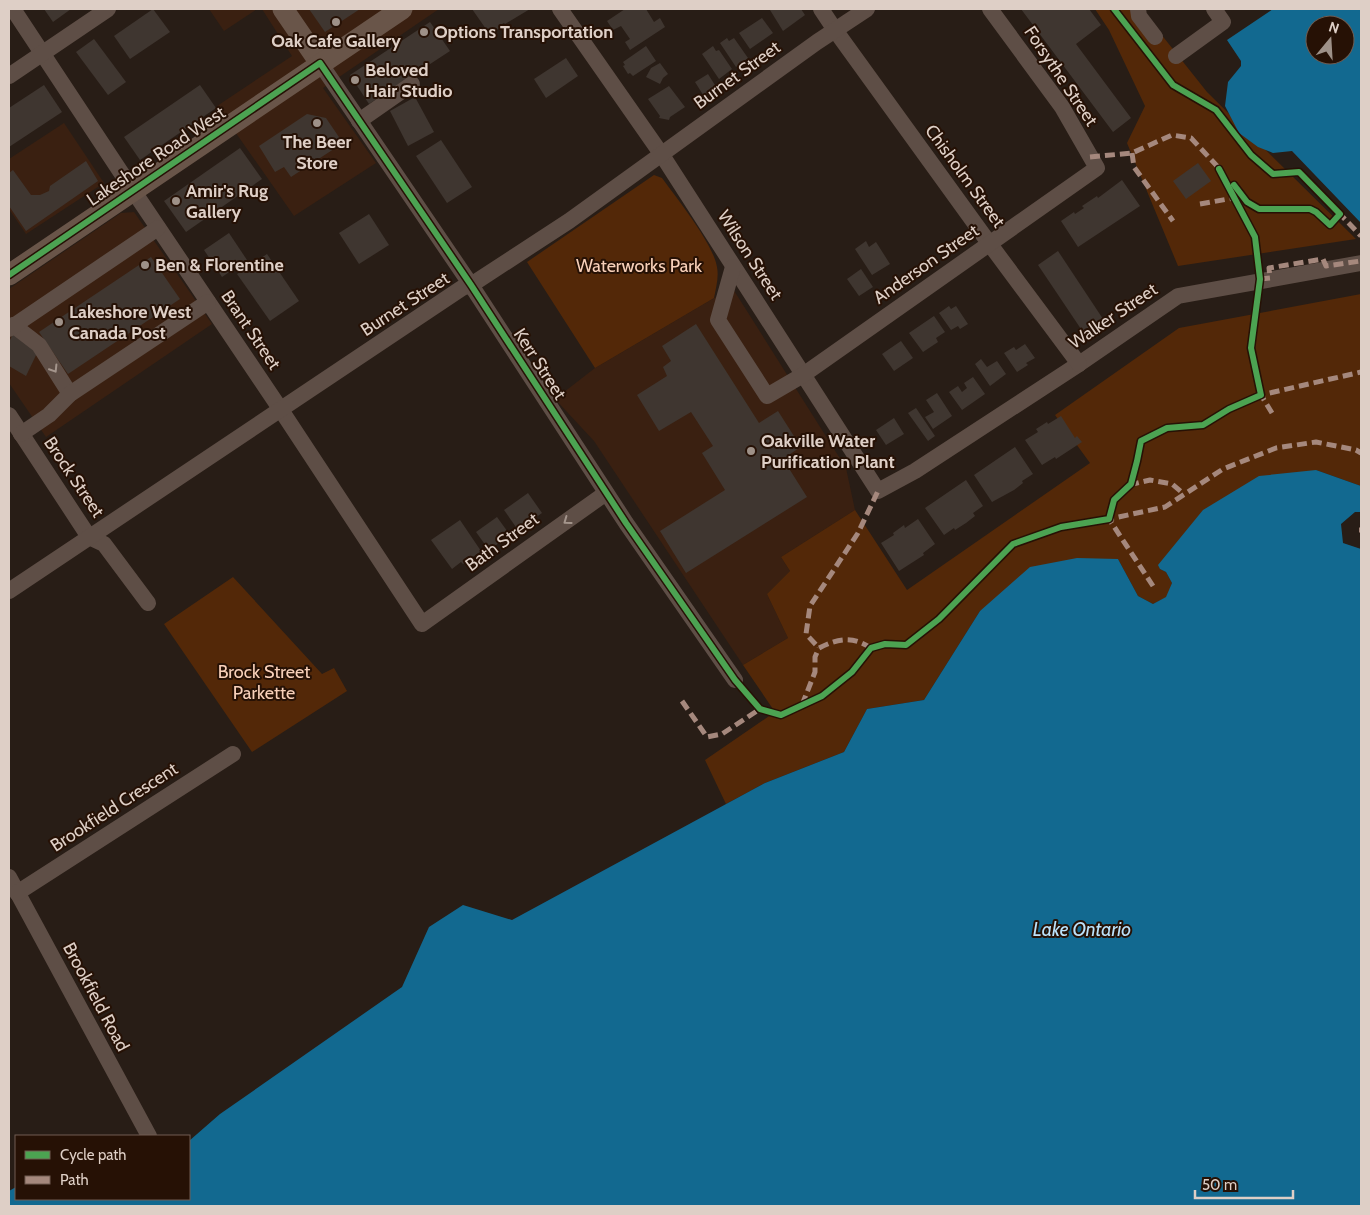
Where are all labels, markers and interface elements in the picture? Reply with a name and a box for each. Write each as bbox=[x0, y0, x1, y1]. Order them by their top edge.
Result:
north arrow bbox=[1305, 15, 1355, 65]
marker: Oak Cafe Gallery bbox=[330, 16, 342, 28]
text: N bbox=[1327, 18, 1342, 38]
place label: Options Transportation bbox=[434, 21, 613, 43]
street label: Forsythe Street bbox=[1019, 22, 1103, 130]
marker: Options Transportation bbox=[418, 26, 430, 38]
place label: Oak Cafe Gallery bbox=[271, 30, 401, 52]
street label: Burnet Street bbox=[690, 36, 784, 114]
place label: Beloved Hair Studio bbox=[365, 59, 452, 102]
marker: Beloved Hair Studio bbox=[349, 74, 361, 86]
street label: Lakeshore Road West bbox=[82, 101, 230, 211]
marker: The Beer Store bbox=[311, 117, 323, 129]
street label: Chisholm Street bbox=[920, 120, 1010, 232]
place label: The Beer Store bbox=[283, 131, 351, 174]
place label: Amir's Rug Gallery bbox=[186, 180, 268, 223]
marker: Amir's Rug Gallery bbox=[170, 195, 182, 207]
street label: Wilson Street bbox=[713, 206, 787, 304]
street label: Anderson Street bbox=[869, 219, 983, 309]
place label: Ben & Florentine bbox=[155, 254, 284, 276]
park label: Waterworks Park bbox=[576, 255, 703, 277]
marker: Ben & Florentine bbox=[139, 259, 151, 271]
street label: Burnet Street bbox=[356, 267, 454, 341]
street label: Walker Street bbox=[1065, 278, 1161, 354]
street label: Brant Street bbox=[216, 286, 286, 374]
place label: Lakeshore West Canada Post bbox=[69, 301, 191, 344]
marker: Lakeshore West Canada Post bbox=[53, 316, 65, 328]
street label: Kerr Street bbox=[509, 324, 571, 404]
one-way arrow bbox=[48, 364, 58, 373]
place label: Oakville Water Purification Plant bbox=[761, 430, 895, 473]
street label: Brock Street bbox=[39, 432, 109, 522]
marker: Oakville Water Purification Plant bbox=[745, 445, 757, 457]
street label: Bath Street bbox=[461, 508, 543, 576]
one-way arrow bbox=[563, 515, 573, 524]
park label: Brock Street Parkette bbox=[218, 661, 310, 704]
street label: Brookfield Crescent bbox=[46, 758, 182, 856]
water label: Lake Ontario bbox=[1033, 918, 1131, 941]
street label: Brookfield Road bbox=[58, 939, 134, 1055]
legend bbox=[15, 1135, 190, 1200]
text: Cycle path bbox=[60, 1146, 126, 1164]
scale bar bbox=[1195, 1168, 1292, 1200]
text: Path bbox=[60, 1171, 89, 1189]
text: 50 m bbox=[1202, 1176, 1237, 1194]

